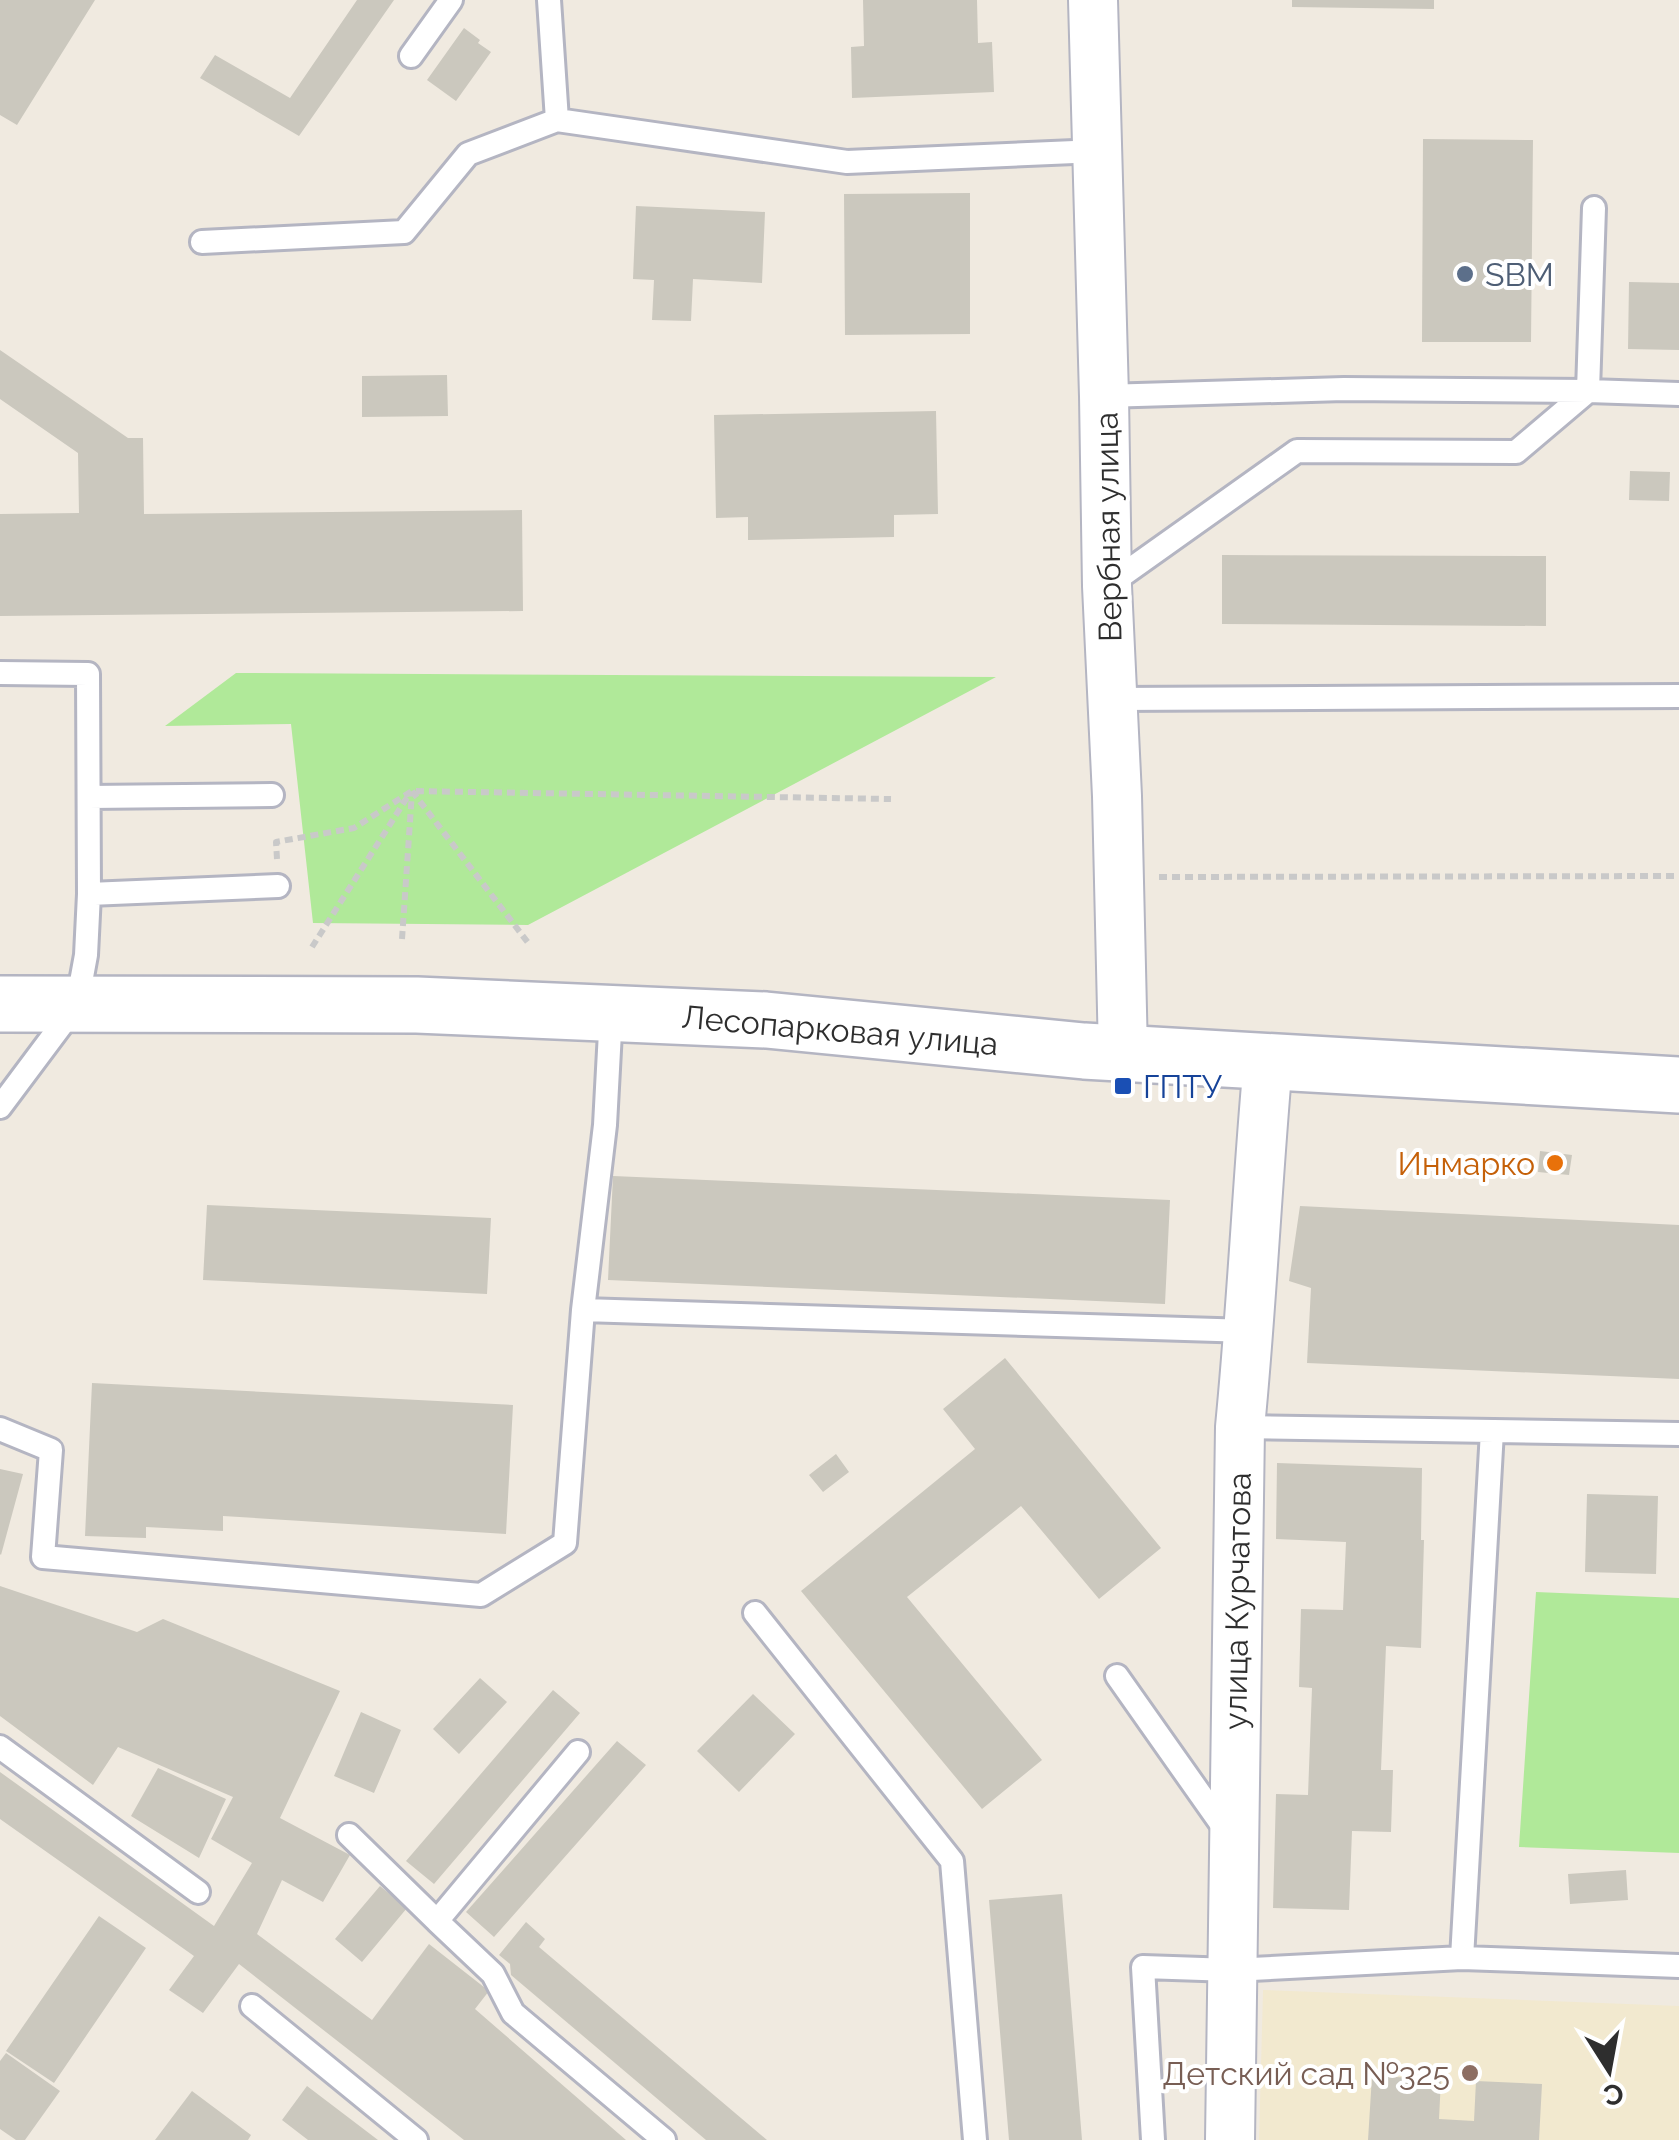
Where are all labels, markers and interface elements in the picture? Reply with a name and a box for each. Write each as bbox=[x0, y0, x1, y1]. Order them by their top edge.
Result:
place label: SBM bbox=[1485, 256, 1554, 293]
marker: SBM bbox=[1454, 263, 1476, 285]
street label: Вербная улица bbox=[1087, 412, 1129, 642]
street label: Лесопарковая улица bbox=[680, 998, 1000, 1062]
place label: ГПТУ bbox=[1143, 1068, 1222, 1105]
marker: ГПТУ bbox=[1112, 1075, 1134, 1097]
place label: Инмарко bbox=[1398, 1145, 1535, 1182]
marker: Инмарко bbox=[1544, 1152, 1566, 1174]
street label: улица Курчатова bbox=[1216, 1472, 1258, 1730]
north arrow bbox=[1559, 2020, 1659, 2120]
place label: Детский сад №325 bbox=[1162, 2055, 1450, 2092]
marker: Детский сад №325 bbox=[1459, 2062, 1481, 2084]
text: С bbox=[1601, 2076, 1626, 2112]

